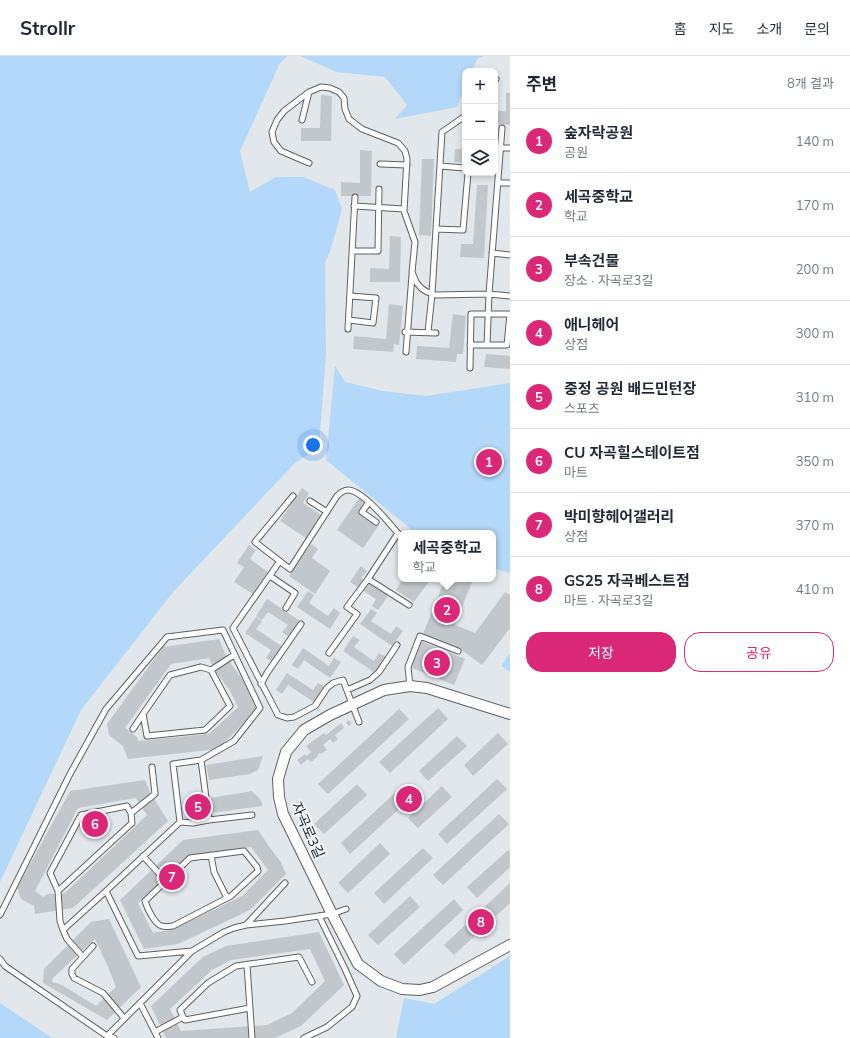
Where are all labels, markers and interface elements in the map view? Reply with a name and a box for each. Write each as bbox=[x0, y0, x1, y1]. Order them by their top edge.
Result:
text: Strollr bbox=[20, 16, 75, 40]
text: 홈 bbox=[674, 20, 687, 38]
text: 지도 bbox=[709, 20, 734, 38]
text: 소개 bbox=[756, 20, 782, 38]
text: 문의 bbox=[804, 20, 830, 38]
map controls bbox=[462, 68, 498, 176]
button: + bbox=[462, 68, 498, 104]
text: 주변 bbox=[526, 73, 557, 94]
text: 8개 결과 bbox=[787, 75, 834, 91]
button: − bbox=[462, 104, 498, 140]
text: 숲자락공원 bbox=[564, 123, 633, 142]
text: 1 bbox=[535, 133, 543, 149]
text: 140 m bbox=[796, 133, 834, 149]
button: layers bbox=[462, 140, 498, 176]
text: 공원 bbox=[564, 144, 588, 160]
text: 세곡중학교 bbox=[564, 187, 633, 206]
text: 2 bbox=[535, 197, 543, 213]
text: 170 m bbox=[796, 197, 834, 213]
text: 학교 bbox=[564, 208, 588, 224]
text: 부속건물 bbox=[564, 251, 619, 270]
text: 3 bbox=[535, 261, 543, 277]
text: 200 m bbox=[796, 261, 834, 277]
text: 장소 · 자곡로3길 bbox=[564, 272, 653, 288]
text: 애니헤어 bbox=[564, 315, 619, 334]
text: 4 bbox=[535, 325, 543, 341]
text: 300 m bbox=[796, 325, 834, 341]
text: 상점 bbox=[564, 336, 588, 352]
text: 중정 공원 배드민턴장 bbox=[564, 379, 696, 398]
text: 5 bbox=[535, 389, 543, 405]
text: 310 m bbox=[796, 389, 834, 405]
text: 스포츠 bbox=[564, 400, 600, 416]
your location bbox=[303, 435, 323, 455]
text: CU 자곡힐스테이트점 bbox=[564, 443, 700, 462]
pin: 1 bbox=[476, 447, 502, 477]
text: 6 bbox=[535, 453, 543, 469]
text: 350 m bbox=[796, 453, 834, 469]
text: 마트 bbox=[564, 464, 588, 480]
text: 박미향헤어갤러리 bbox=[564, 507, 674, 526]
text: 7 bbox=[535, 517, 543, 533]
text: 370 m bbox=[796, 517, 834, 533]
text: 상점 bbox=[564, 528, 588, 544]
popup bbox=[398, 530, 496, 582]
text: 세곡중학교 bbox=[412, 538, 482, 557]
text: 학교 bbox=[412, 559, 436, 575]
text: GS25 자곡베스트점 bbox=[564, 571, 690, 590]
text: 8 bbox=[535, 581, 543, 597]
text: 410 m bbox=[796, 581, 834, 597]
text: 마트 · 자곡로3길 bbox=[564, 592, 653, 608]
pin: 2 bbox=[434, 595, 460, 625]
button: 저장 bbox=[526, 632, 676, 672]
button: 공유 bbox=[684, 632, 834, 672]
pin: 3 bbox=[424, 648, 450, 678]
pin: 4 bbox=[396, 784, 422, 814]
pin: 5 bbox=[185, 792, 211, 822]
street label: 자곡로3길 bbox=[288, 799, 328, 861]
pin: 6 bbox=[82, 809, 108, 839]
pin: 7 bbox=[159, 862, 185, 892]
pin: 8 bbox=[468, 907, 494, 937]

